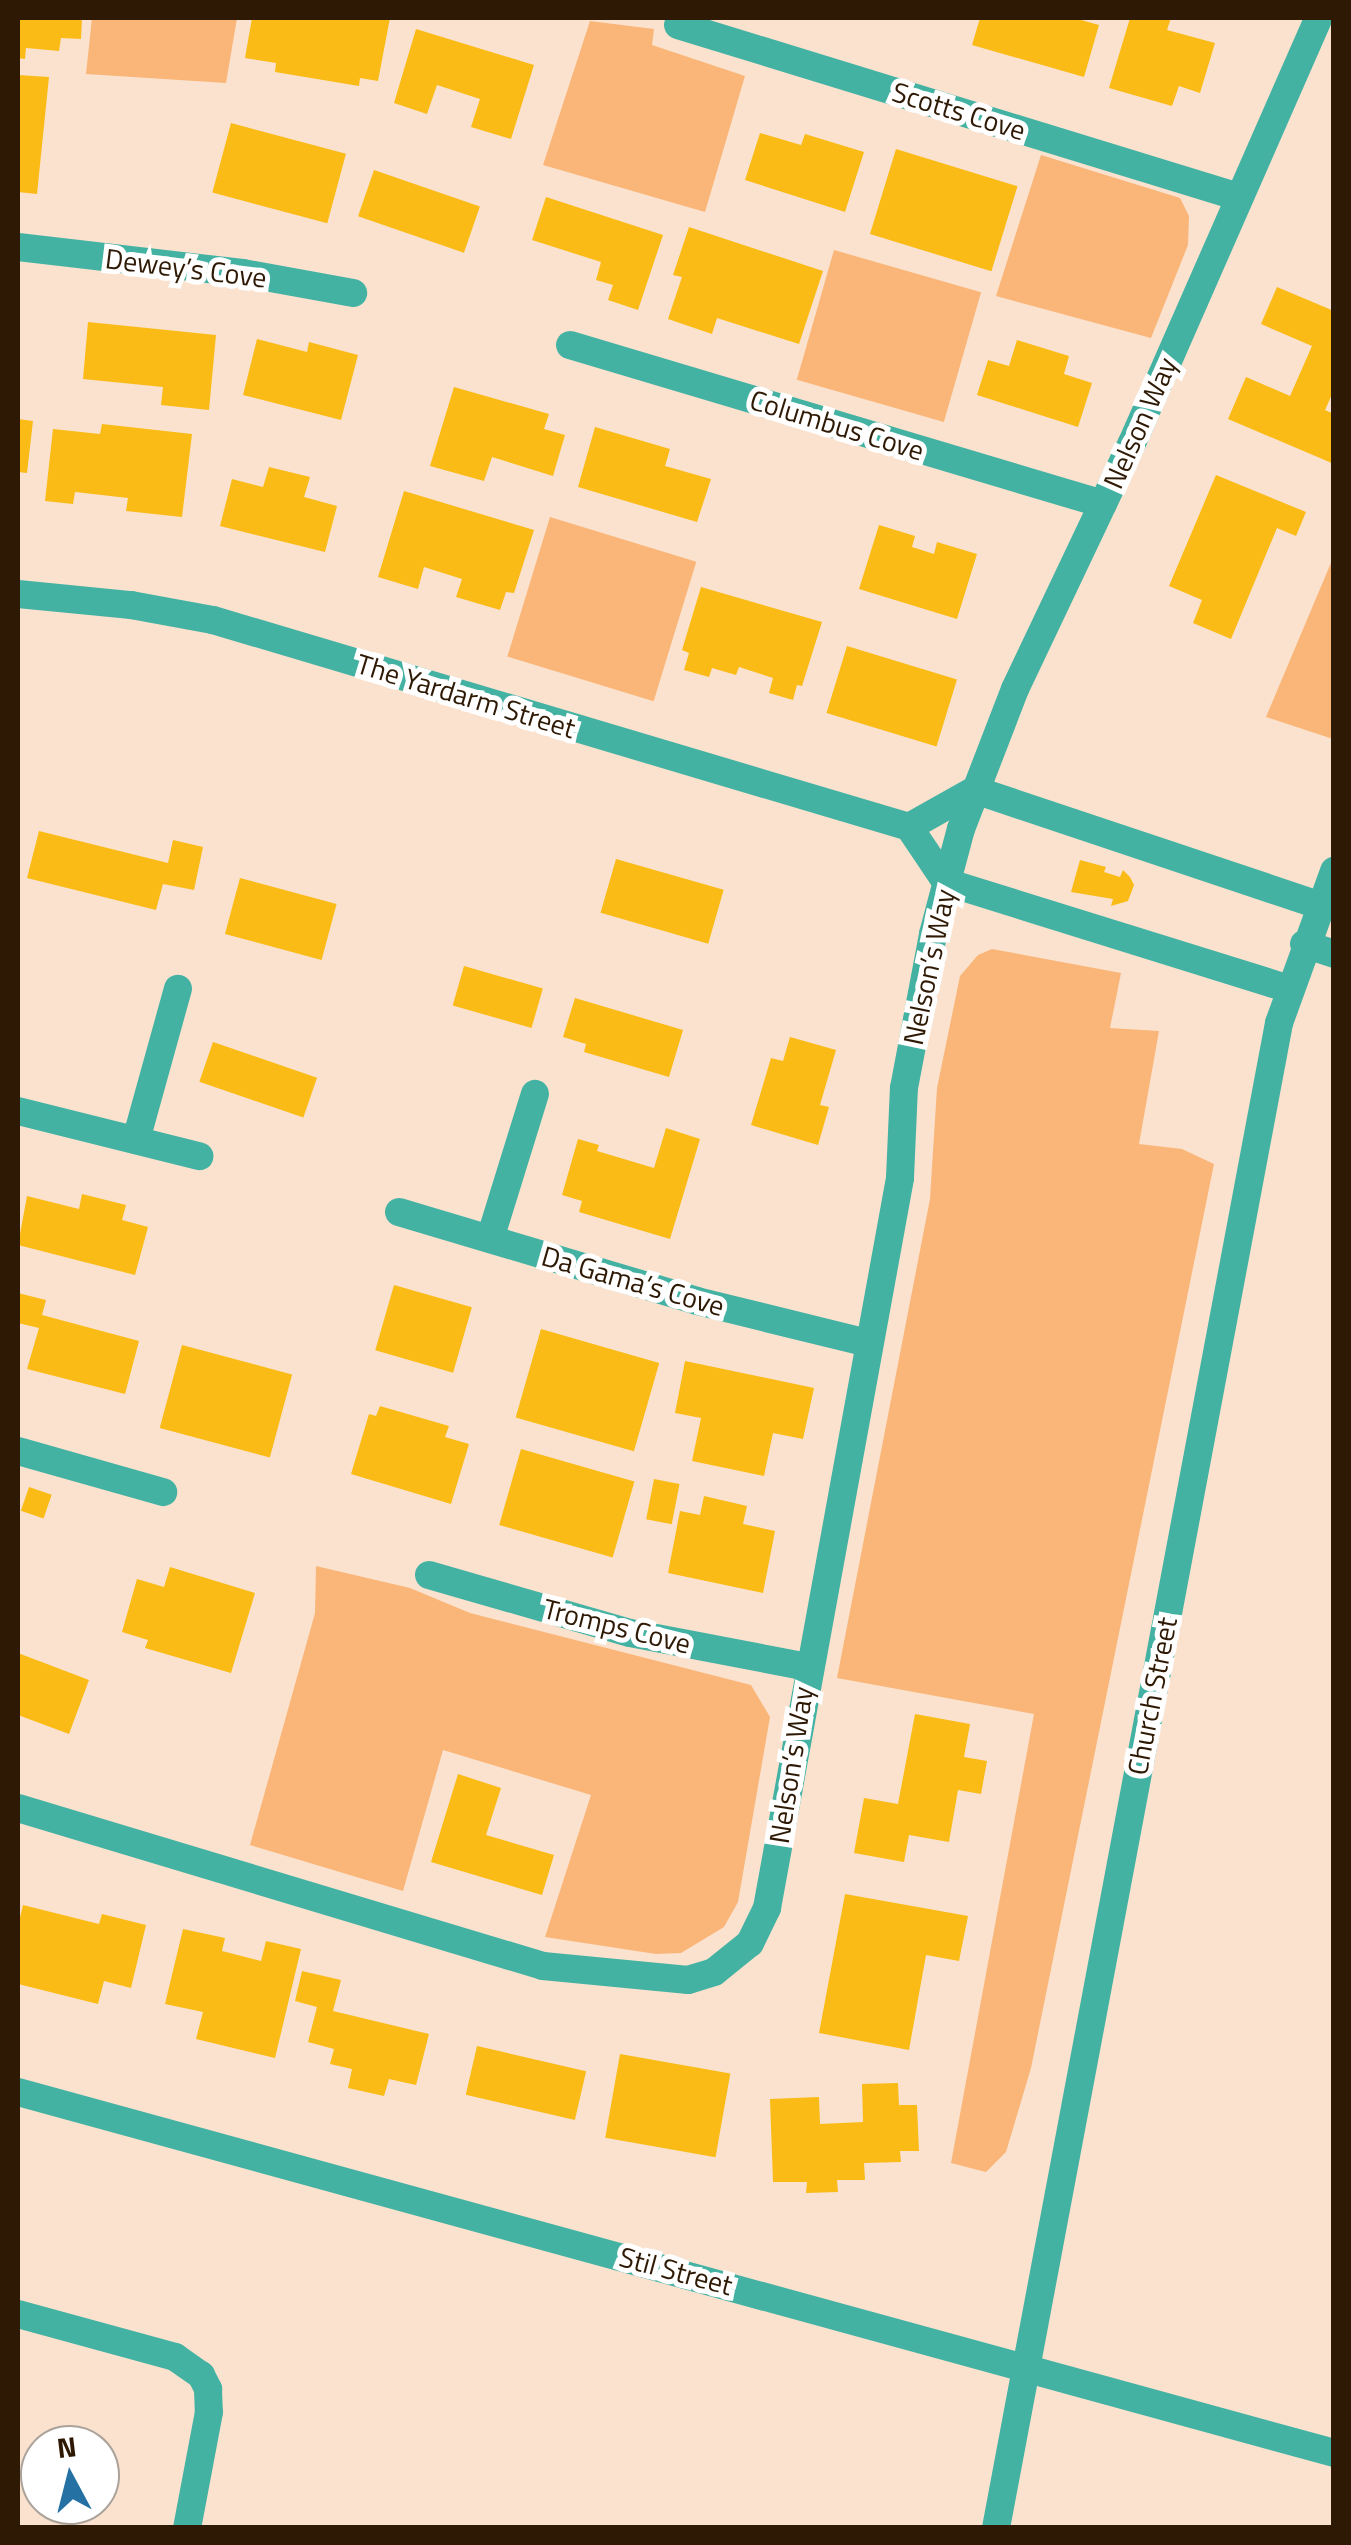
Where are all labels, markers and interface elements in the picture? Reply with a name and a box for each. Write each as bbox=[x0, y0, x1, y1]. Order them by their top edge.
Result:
street label: Scotts Cove bbox=[888, 75, 1030, 147]
street label: Dewey’s Cove bbox=[103, 241, 269, 295]
street label: Nelson Way bbox=[1096, 352, 1184, 494]
street label: Columbus Cove bbox=[746, 383, 928, 467]
street label: The Yardarm Street bbox=[353, 647, 579, 745]
street label: Nelson’s Way bbox=[896, 886, 962, 1048]
street label: Da Gama’s Cove bbox=[538, 1239, 728, 1323]
street label: Tromps Cove bbox=[540, 1591, 694, 1661]
street label: Church Street bbox=[1120, 1614, 1184, 1778]
street label: Nelson’s Way bbox=[762, 1684, 820, 1846]
street label: Stil Street bbox=[616, 2240, 736, 2302]
text: N bbox=[54, 2424, 79, 2469]
north arrow bbox=[20, 2425, 120, 2525]

